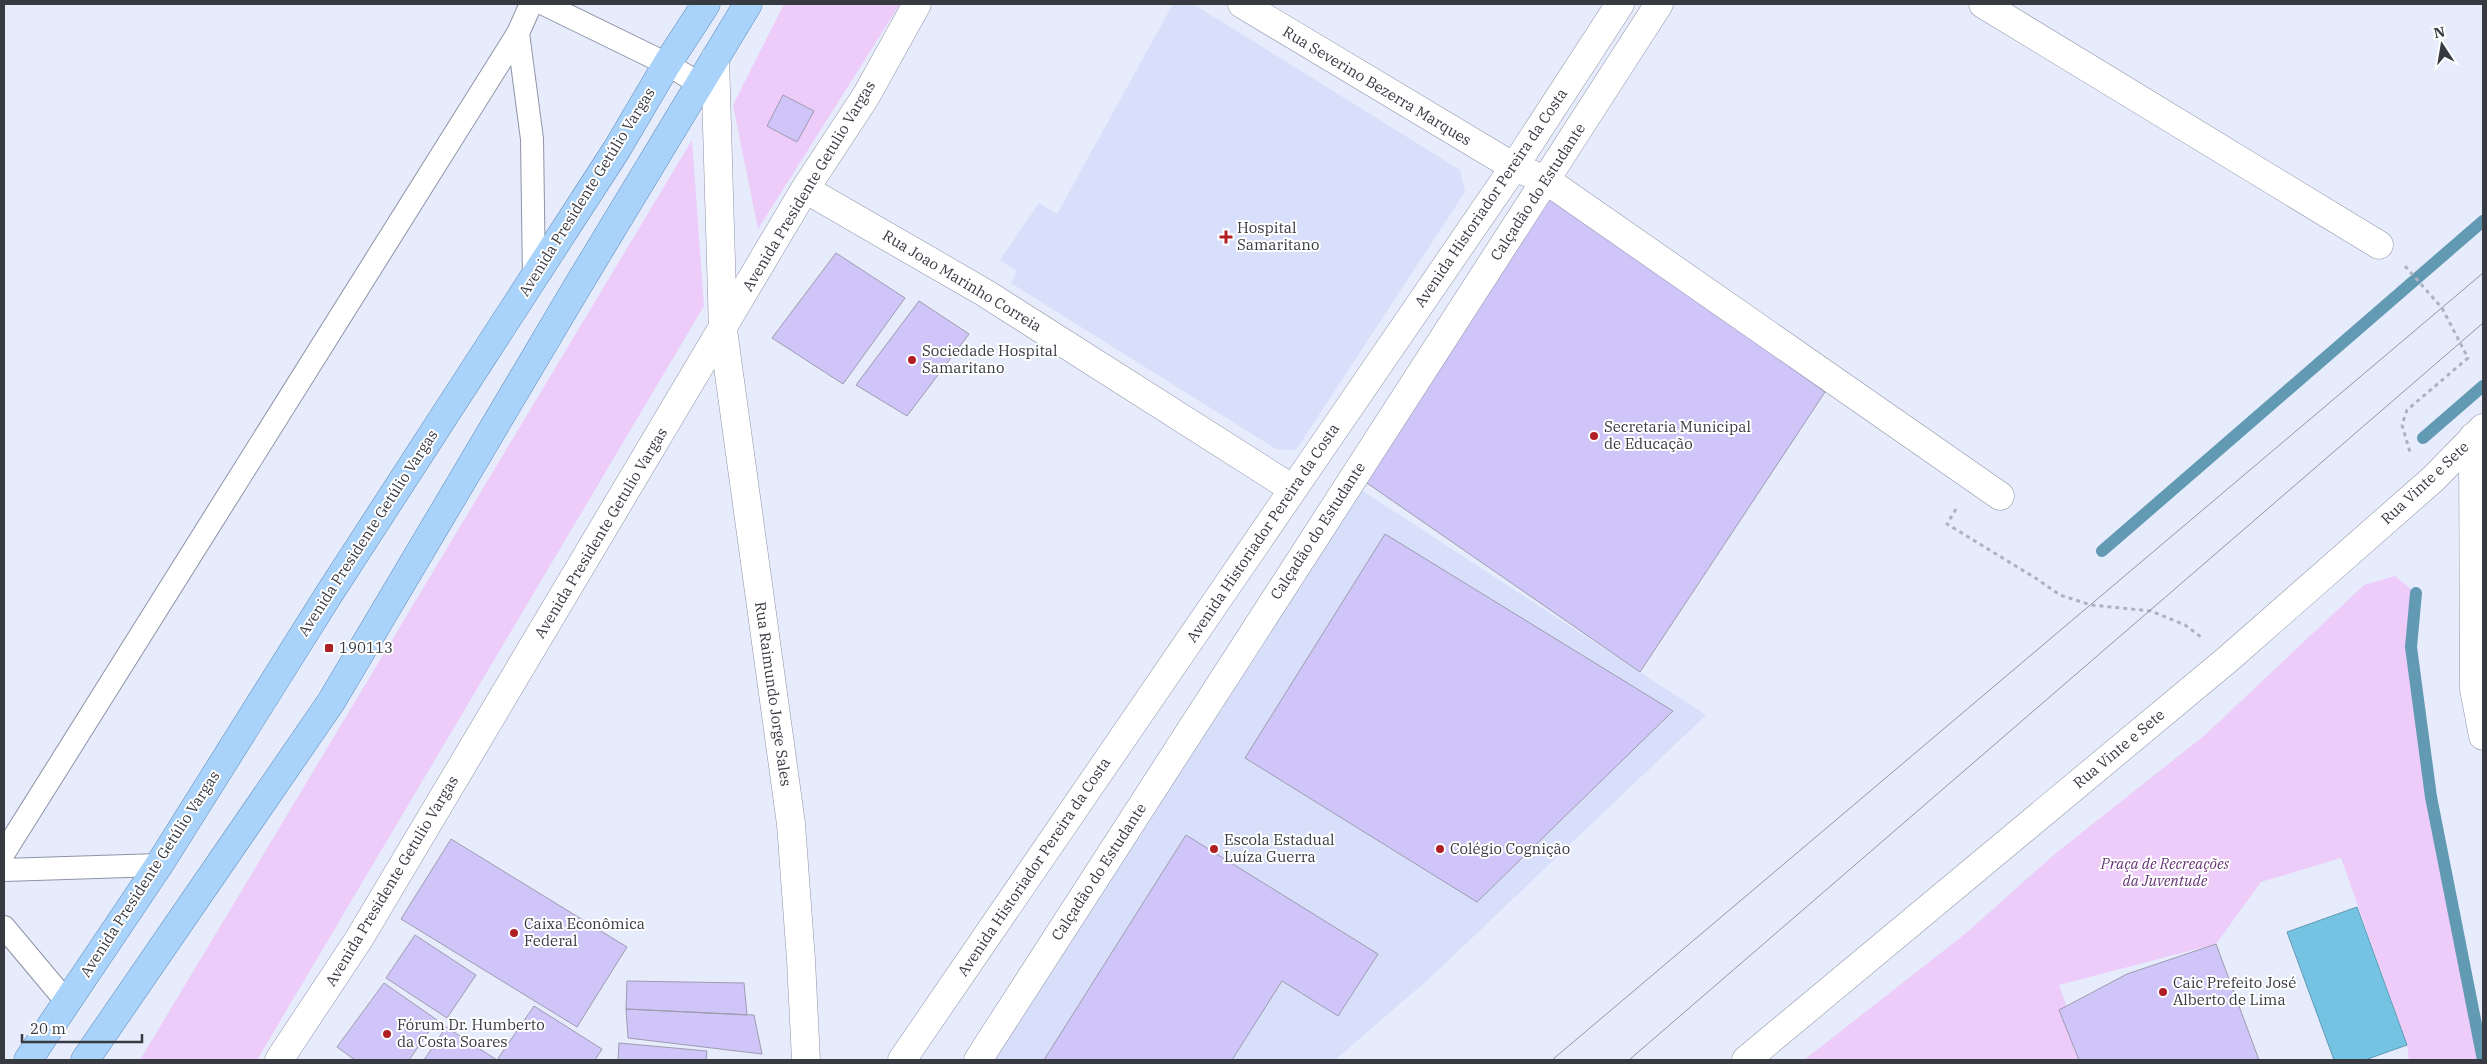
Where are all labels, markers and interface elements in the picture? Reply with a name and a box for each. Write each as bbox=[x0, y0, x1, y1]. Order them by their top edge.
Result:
north arrow bbox=[2417, 20, 2467, 70]
street label: Rua Severino Bezerra Marques bbox=[1280, 22, 1475, 150]
text: N bbox=[2432, 22, 2447, 42]
street label: Avenida Presidente Getulio Vargas bbox=[738, 77, 879, 295]
street label: Avenida Presidente Getúlio Vargas bbox=[514, 84, 659, 300]
street label: Avenida Historiador Pereira da Costa bbox=[1410, 85, 1571, 311]
street label: Calçadão do Estudante bbox=[1486, 119, 1589, 264]
place label: Hospital Samaritano bbox=[1237, 218, 1319, 254]
street label: Rua Joao Marinho Correia bbox=[879, 225, 1045, 336]
marker: Hospital Samaritano bbox=[1219, 230, 1233, 244]
place label: Sociedade Hospital Samaritano bbox=[922, 341, 1058, 377]
marker: Sociedade Hospital Samaritano bbox=[906, 354, 918, 366]
place label: Secretaria Municipal de Educação bbox=[1604, 417, 1751, 453]
street label: Avenida Historiador Pereira da Costa bbox=[1182, 420, 1343, 646]
street label: Avenida Presidente Getulio Vargas bbox=[530, 424, 671, 642]
street label: Avenida Presidente Getúlio Vargas bbox=[294, 426, 442, 640]
marker: Secretaria Municipal de Educação bbox=[1588, 430, 1600, 442]
street label: Rua Vinte e Sete bbox=[2377, 437, 2473, 528]
street label: Calçadão do Estudante bbox=[1266, 458, 1369, 603]
street label: Rua Raimundo Jorge Sales bbox=[751, 600, 796, 788]
place label: 190113 bbox=[339, 638, 393, 657]
marker: 190113 bbox=[323, 642, 335, 654]
street label: Rua Vinte e Sete bbox=[2069, 705, 2168, 792]
street label: Avenida Historiador Pereira da Costa bbox=[953, 754, 1114, 980]
street label: Avenida Presidente Getúlio Vargas bbox=[76, 767, 224, 981]
street label: Avenida Presidente Getulio Vargas bbox=[321, 772, 462, 990]
street label: Calçadão do Estudante bbox=[1047, 799, 1150, 944]
place label: Escola Estadual Luíza Guerra bbox=[1224, 830, 1335, 866]
place label: Colégio Cognição bbox=[1450, 839, 1570, 858]
marker: Escola Estadual Luíza Guerra bbox=[1208, 843, 1220, 855]
marker: Colégio Cognição bbox=[1434, 843, 1446, 855]
park label: Praça de Recreações da Juventude bbox=[2100, 854, 2230, 890]
place label: Caixa Econômica Federal bbox=[524, 914, 645, 950]
marker: Caixa Econômica Federal bbox=[508, 927, 520, 939]
place label: Caic Prefeito José Alberto de Lima bbox=[2173, 973, 2296, 1009]
marker: Caic Prefeito José Alberto de Lima bbox=[2157, 986, 2169, 998]
scale bar bbox=[22, 1012, 142, 1044]
place label: Fórum Dr. Humberto da Costa Soares bbox=[397, 1015, 545, 1051]
text: 20 m bbox=[30, 1019, 66, 1038]
marker: Fórum Dr. Humberto da Costa Soares bbox=[381, 1028, 393, 1040]

